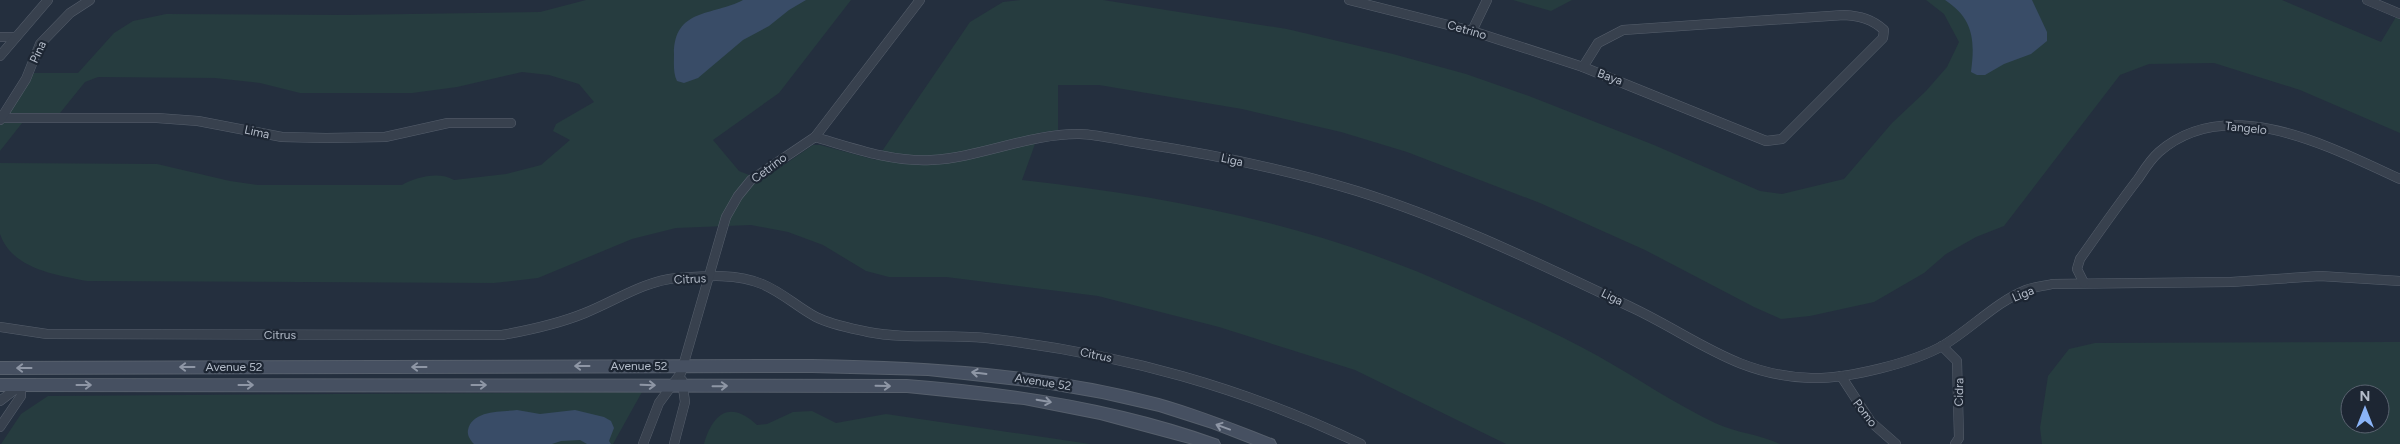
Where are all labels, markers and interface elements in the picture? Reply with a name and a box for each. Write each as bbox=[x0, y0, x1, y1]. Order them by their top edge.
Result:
street label: Cetrino bbox=[1446, 18, 1488, 42]
street label: Pina bbox=[27, 39, 49, 65]
street label: Baya bbox=[1596, 66, 1624, 88]
street label: Tangelo bbox=[2224, 119, 2268, 137]
street label: Lima bbox=[243, 123, 271, 141]
street label: Cetrino bbox=[749, 150, 789, 186]
street label: Liga bbox=[1220, 151, 1244, 169]
street label: Citrus bbox=[673, 271, 707, 287]
street label: Liga bbox=[2010, 283, 2036, 305]
street label: Liga bbox=[1599, 286, 1625, 308]
street label: Citrus bbox=[264, 328, 297, 342]
street label: Citrus bbox=[1079, 345, 1114, 365]
street label: Avenue 52 bbox=[610, 359, 668, 373]
street label: Avenue 52 bbox=[205, 360, 263, 374]
one-way arrow bbox=[574, 361, 590, 371]
one-way arrow bbox=[179, 362, 195, 372]
one-way arrow bbox=[411, 362, 428, 372]
one-way arrow bbox=[16, 363, 32, 373]
one-way arrow bbox=[972, 368, 988, 378]
street label: Avenue 52 bbox=[1014, 371, 1072, 393]
street label: Cidra bbox=[1952, 378, 1966, 406]
one-way arrow bbox=[75, 380, 91, 390]
one-way arrow bbox=[238, 380, 254, 390]
one-way arrow bbox=[470, 380, 486, 390]
one-way arrow bbox=[640, 380, 656, 389]
one-way arrow bbox=[712, 381, 728, 391]
one-way arrow bbox=[874, 381, 890, 390]
north arrow bbox=[2340, 384, 2390, 434]
text: N bbox=[2360, 388, 2370, 405]
one-way arrow bbox=[1036, 396, 1052, 406]
street label: Pomo bbox=[1850, 396, 1880, 430]
one-way arrow bbox=[1216, 422, 1231, 431]

